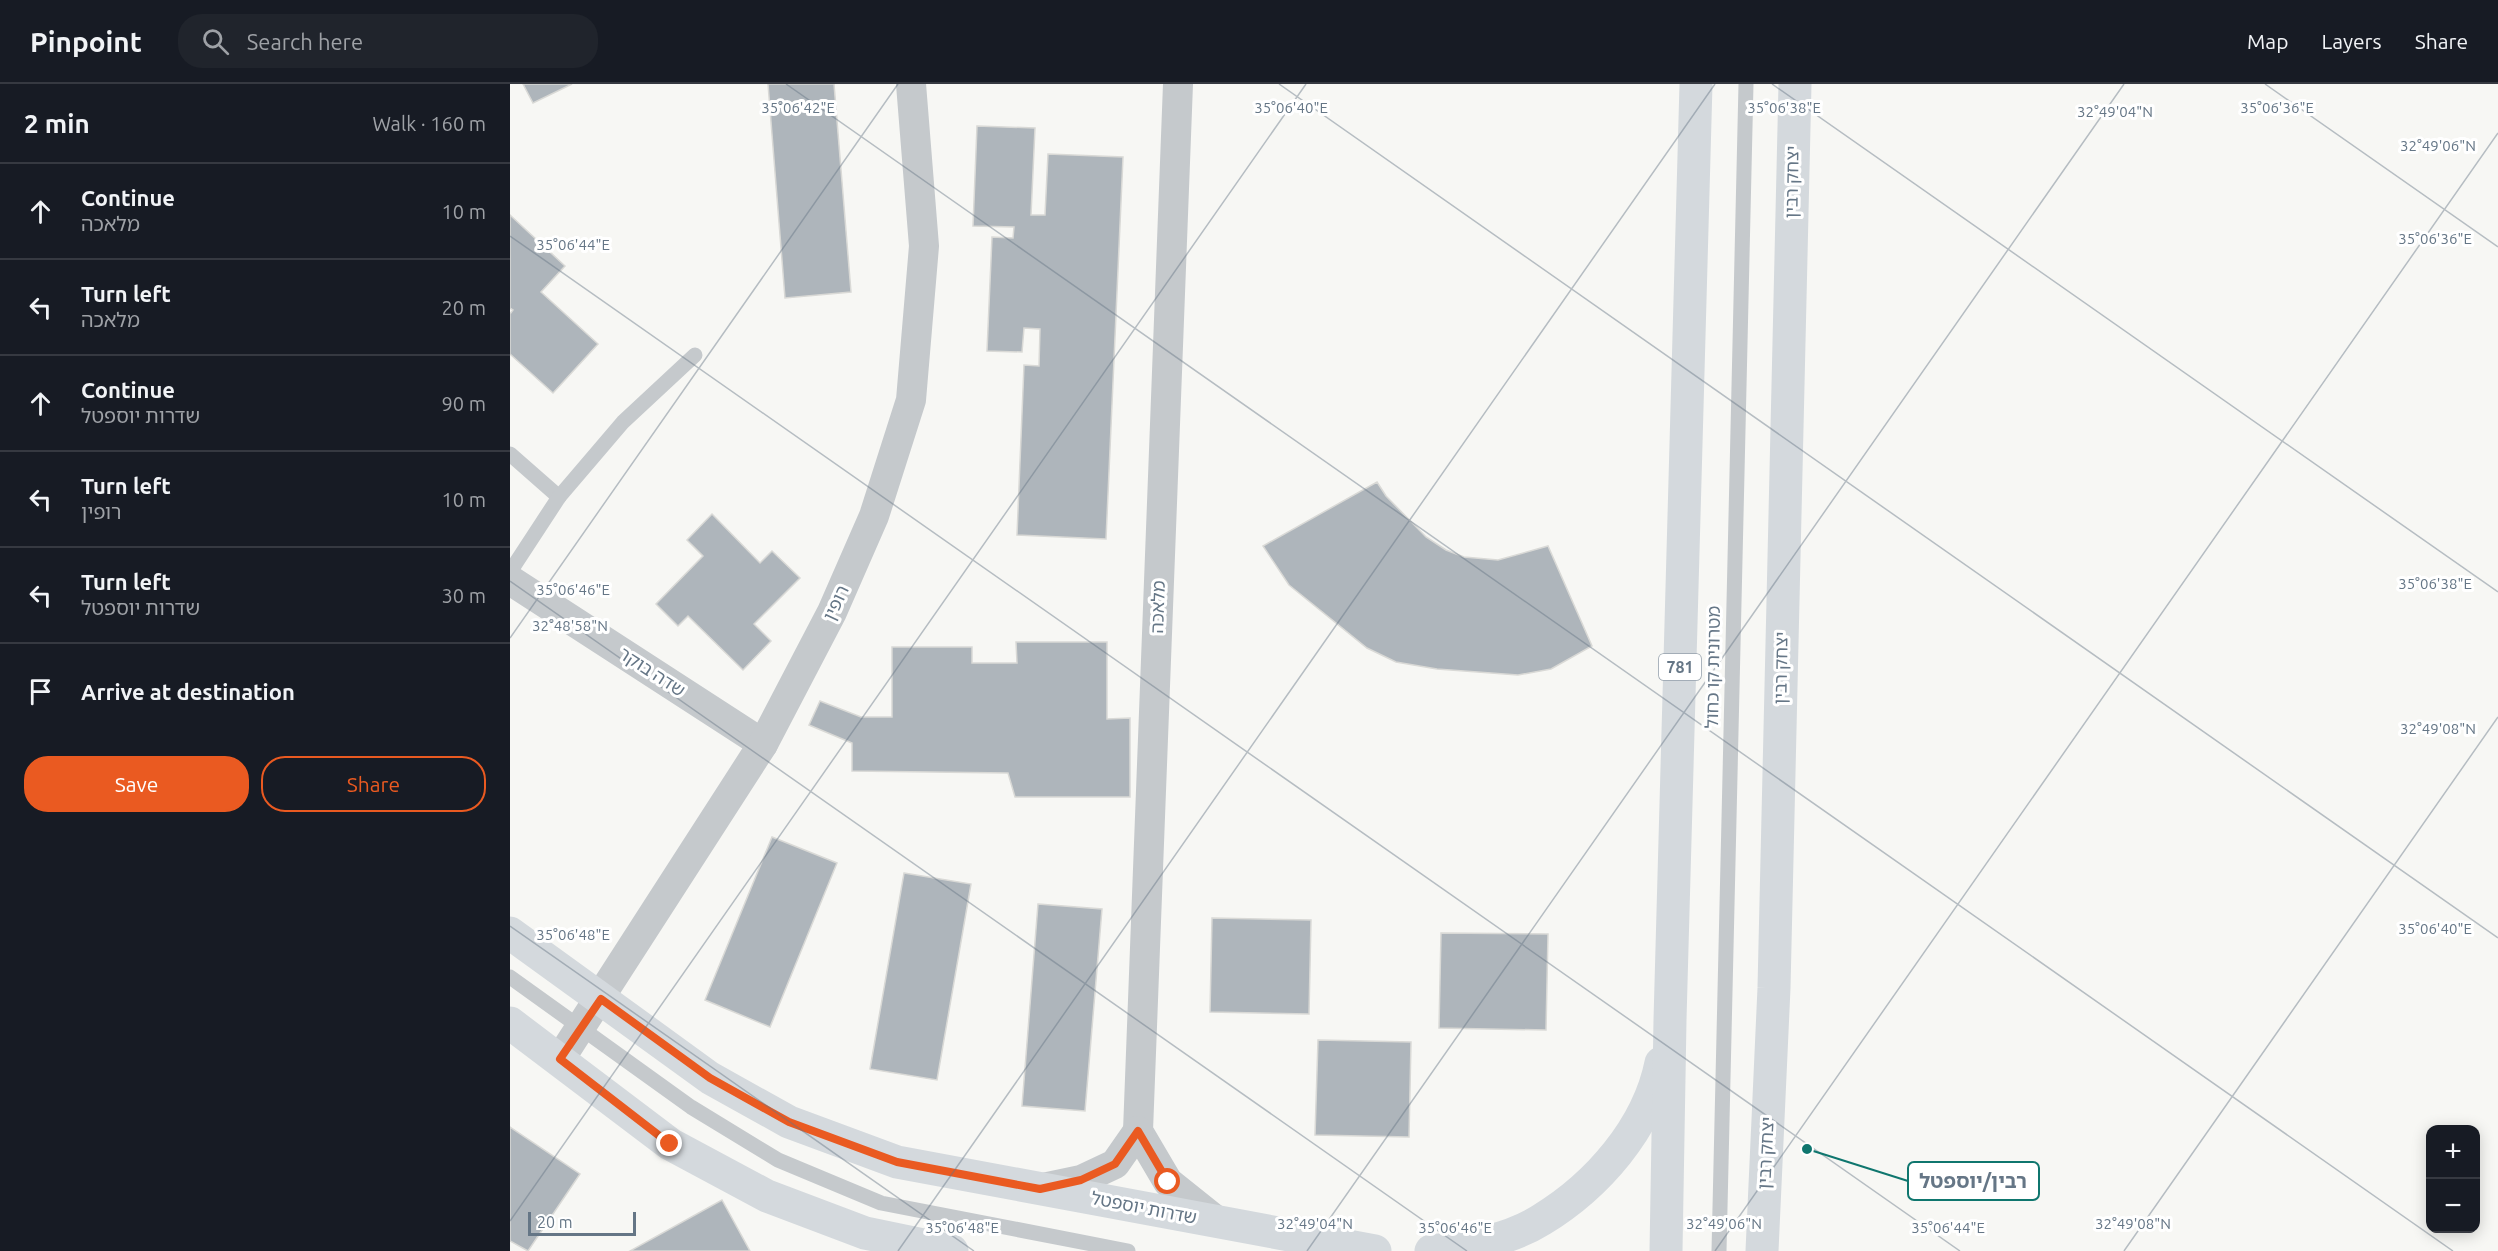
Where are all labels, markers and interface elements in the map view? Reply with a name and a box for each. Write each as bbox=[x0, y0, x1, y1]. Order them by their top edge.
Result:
search box bbox=[178, 14, 598, 68]
icon: search bbox=[199, 25, 232, 58]
text: Pinpoint bbox=[30, 26, 142, 57]
text: Search here bbox=[247, 29, 363, 54]
text: Map bbox=[2247, 29, 2288, 53]
text: Layers bbox=[2321, 29, 2382, 53]
text: Share bbox=[2415, 29, 2468, 53]
text: 35°06'42"E bbox=[761, 99, 835, 116]
text: 35°06'40"E bbox=[1254, 99, 1328, 116]
text: 35°06'38"E bbox=[1747, 99, 1821, 116]
text: 35°06'36"E bbox=[2240, 99, 2314, 116]
text: 32°49'04"N bbox=[2077, 103, 2153, 120]
text: 2 min bbox=[24, 109, 90, 138]
text: Walk · 160 m bbox=[373, 112, 486, 135]
text: 32°49'06"N bbox=[2400, 137, 2476, 154]
street label: יצחק רבין bbox=[1780, 145, 1802, 219]
text: Continue bbox=[81, 185, 175, 210]
icon: ahead bbox=[24, 195, 57, 228]
text: 10 m bbox=[442, 200, 486, 223]
text: מלאכה bbox=[81, 212, 140, 235]
text: 35°06'36"E bbox=[2398, 230, 2472, 247]
text: 35°06'44"E bbox=[536, 236, 610, 253]
text: Turn left bbox=[81, 281, 171, 306]
icon: left bbox=[24, 291, 57, 324]
text: 20 m bbox=[442, 296, 486, 319]
text: מלאכה bbox=[81, 308, 140, 331]
text: Continue bbox=[81, 377, 175, 402]
icon: ahead bbox=[24, 387, 57, 420]
text: 90 m bbox=[442, 392, 486, 415]
text: שדרות יוספטל bbox=[81, 404, 200, 427]
text: Turn left bbox=[81, 473, 171, 498]
icon: left bbox=[24, 483, 57, 516]
text: 10 m bbox=[442, 488, 486, 511]
text: רופין bbox=[81, 500, 122, 523]
text: Turn left bbox=[81, 569, 171, 594]
text: 35°06'38"E bbox=[2398, 575, 2472, 592]
icon: left bbox=[24, 579, 57, 612]
street label: מלאכה bbox=[1146, 580, 1168, 634]
text: 35°06'46"E bbox=[536, 581, 610, 598]
street label: רופין bbox=[818, 582, 852, 623]
text: 30 m bbox=[442, 584, 486, 607]
text: שדרות יוספטל bbox=[81, 596, 200, 619]
street label: מטרונית קו כחול bbox=[1701, 605, 1723, 728]
text: 32°48'58"N bbox=[532, 617, 608, 634]
street label: יצחק רבין bbox=[1769, 631, 1791, 705]
street label: שדה בוקר bbox=[616, 643, 689, 700]
road number: 781 bbox=[1659, 654, 1701, 680]
icon: arrive bbox=[24, 675, 57, 708]
text: Arrive at destination bbox=[81, 679, 295, 704]
text: 32°49'08"N bbox=[2400, 720, 2476, 737]
button: Save bbox=[24, 756, 249, 812]
button: Share bbox=[261, 756, 486, 812]
text: 35°06'40"E bbox=[2398, 920, 2472, 937]
text: 35°06'48"E bbox=[536, 926, 610, 943]
street label: יצחק רבין bbox=[1753, 1116, 1777, 1190]
map controls bbox=[2426, 1125, 2480, 1233]
button: + bbox=[2426, 1125, 2480, 1179]
route end bbox=[656, 1130, 682, 1156]
callout: רבין/יוספטל bbox=[1908, 1162, 2039, 1200]
route start bbox=[1154, 1168, 1180, 1194]
text: רבין/יוספטל bbox=[1919, 1169, 2027, 1192]
button: − bbox=[2426, 1179, 2480, 1233]
street label: שדרות יוספטל bbox=[1090, 1187, 1199, 1227]
scale bar bbox=[528, 1209, 636, 1236]
text: 20 m bbox=[537, 1213, 573, 1231]
text: 32°49'04"N bbox=[1277, 1215, 1353, 1232]
text: 32°49'06"N bbox=[1686, 1215, 1762, 1232]
text: 32°49'08"N bbox=[2095, 1215, 2171, 1232]
text: 35°06'48"E bbox=[925, 1219, 999, 1236]
text: 35°06'46"E bbox=[1418, 1219, 1492, 1236]
text: 35°06'44"E bbox=[1911, 1219, 1985, 1236]

